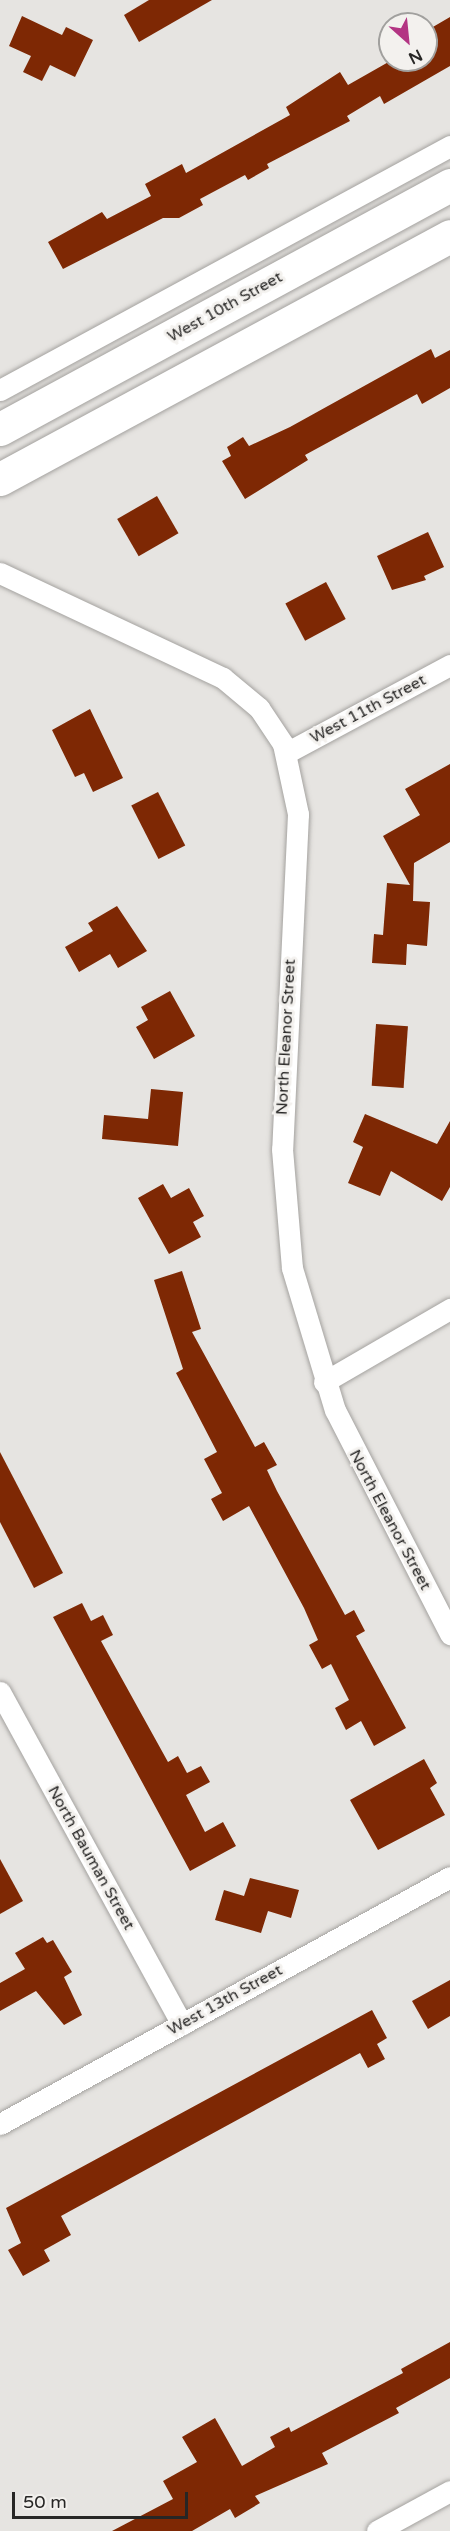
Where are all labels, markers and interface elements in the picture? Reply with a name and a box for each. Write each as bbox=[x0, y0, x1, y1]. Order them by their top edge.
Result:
north arrow bbox=[378, 12, 438, 72]
text: N bbox=[405, 44, 426, 68]
street label: West 10th Street bbox=[164, 268, 286, 346]
street label: West 11th Street bbox=[307, 670, 429, 748]
street label: North Eleanor Street bbox=[272, 958, 300, 1116]
street label: North Eleanor Street bbox=[345, 1447, 435, 1593]
street label: North Bauman Street bbox=[43, 1783, 139, 1933]
street label: West 13th Street bbox=[164, 1961, 286, 2039]
scale bar bbox=[15, 2480, 190, 2518]
text: 50 m bbox=[23, 2491, 67, 2513]

